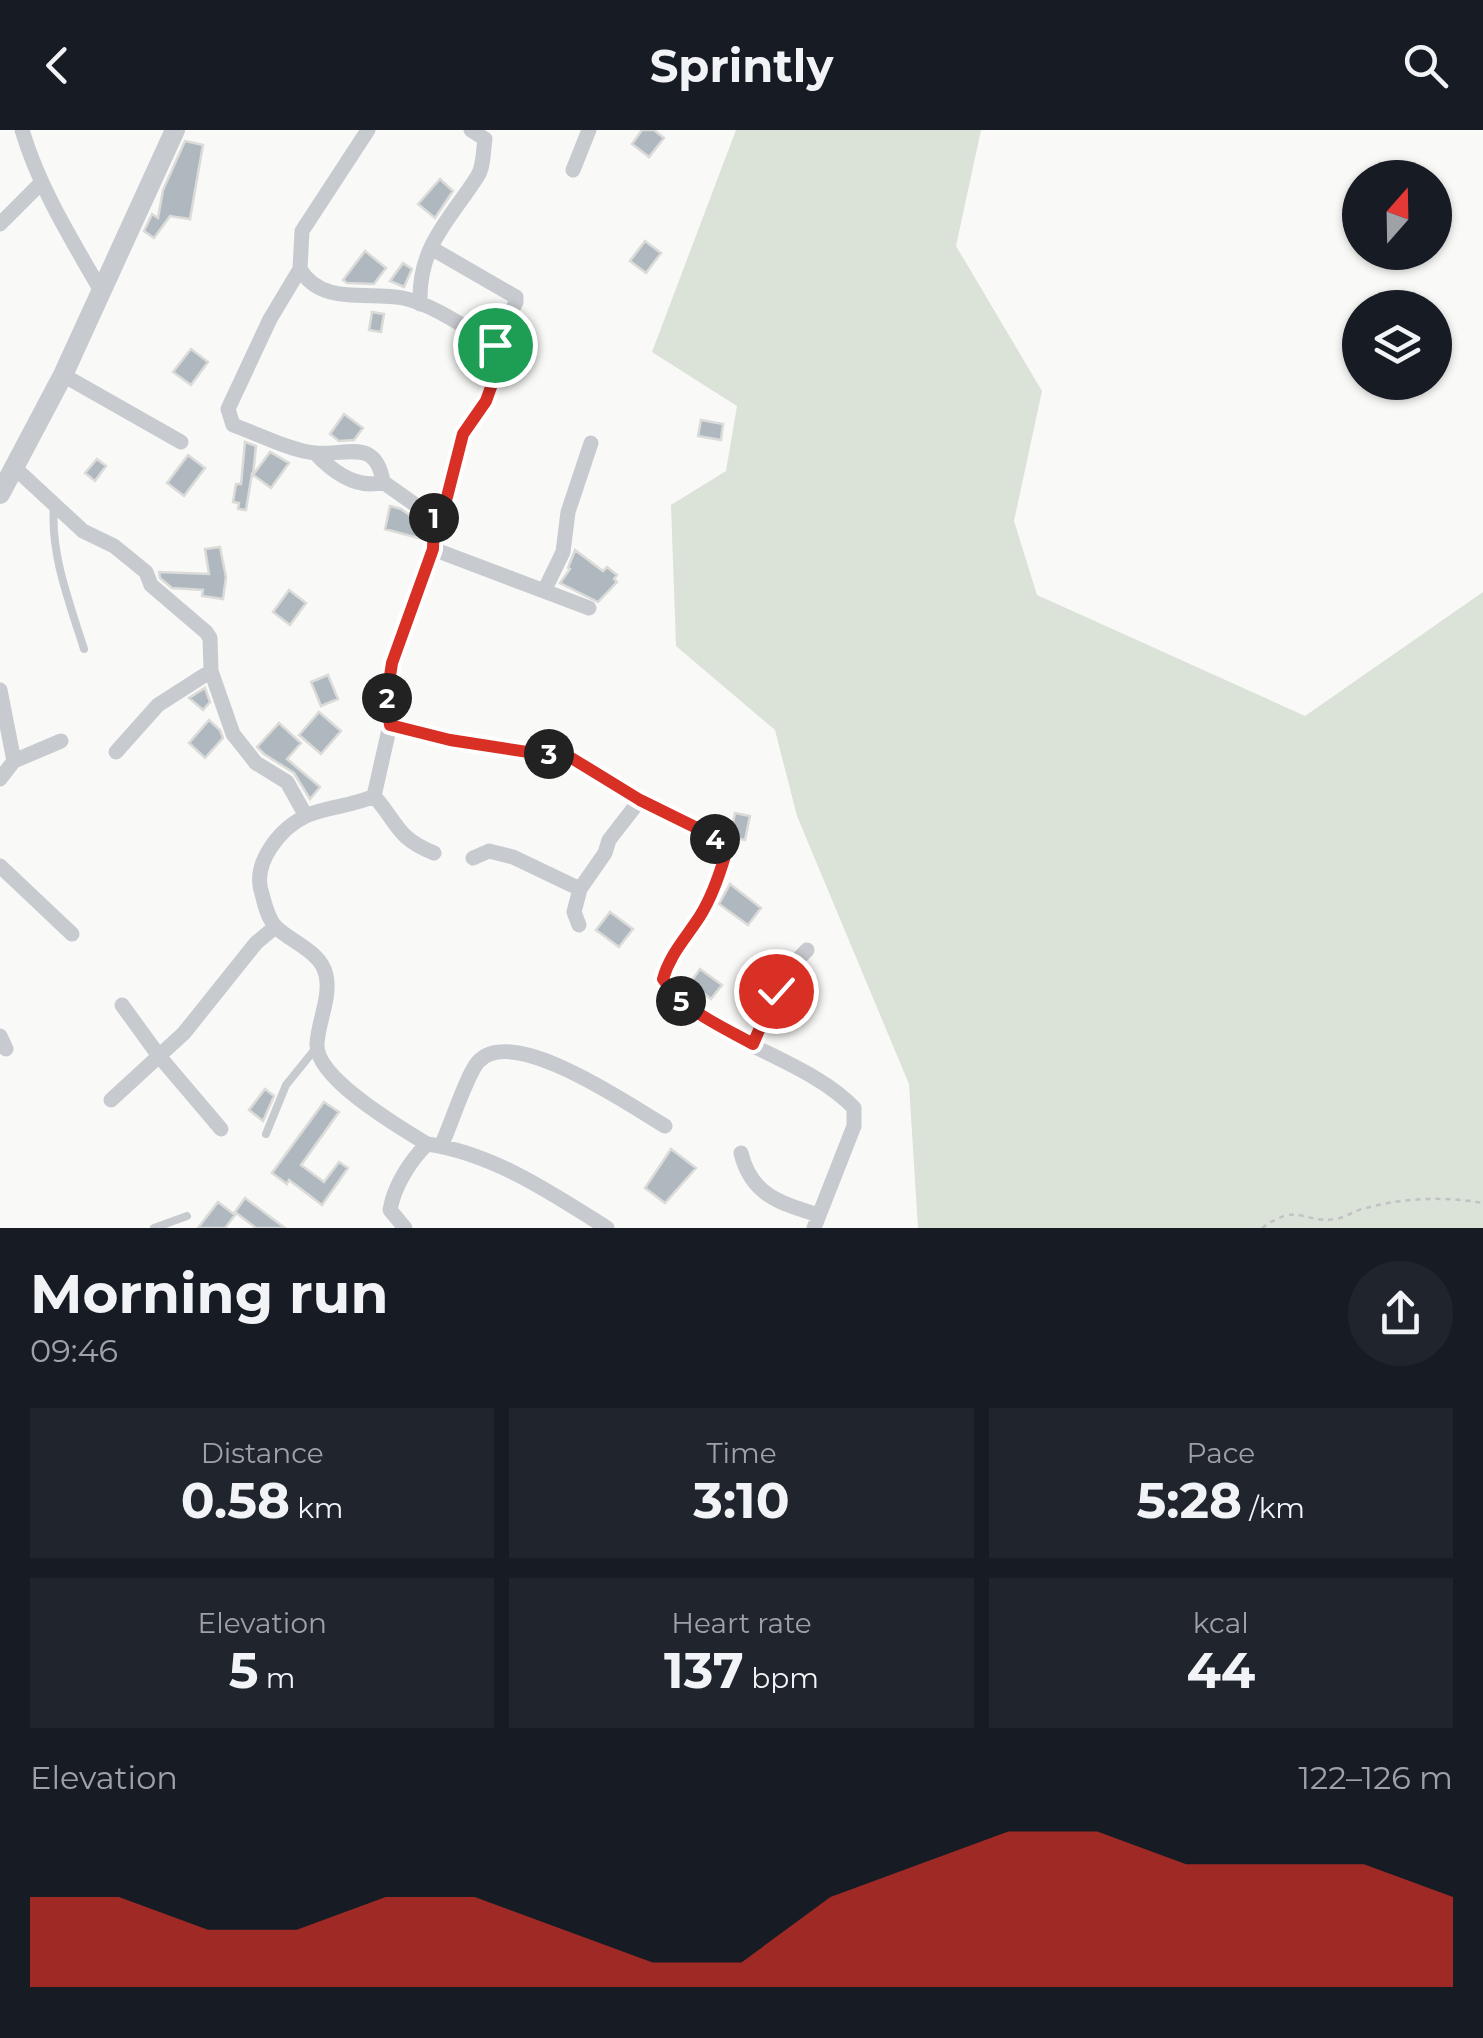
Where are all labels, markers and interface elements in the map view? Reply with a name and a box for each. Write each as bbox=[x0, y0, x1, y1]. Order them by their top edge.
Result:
icon: back bbox=[30, 38, 85, 93]
text: Sprintly bbox=[650, 38, 833, 93]
icon: search bbox=[1398, 38, 1453, 93]
north arrow bbox=[1342, 160, 1452, 270]
map controls bbox=[1342, 160, 1452, 400]
button: layers bbox=[1342, 290, 1452, 400]
pin bbox=[453, 303, 538, 388]
icon: arrive bbox=[468, 318, 523, 373]
pin: 1 bbox=[409, 493, 459, 543]
text: 1 bbox=[429, 501, 439, 535]
pin: 2 bbox=[362, 673, 412, 723]
text: 2 bbox=[379, 681, 395, 715]
pin: 3 bbox=[524, 729, 574, 779]
text: 3 bbox=[541, 737, 557, 771]
pin: 4 bbox=[690, 814, 740, 864]
text: 4 bbox=[705, 822, 725, 856]
pin bbox=[734, 949, 819, 1034]
icon: check bbox=[749, 964, 804, 1019]
pin: 5 bbox=[656, 976, 706, 1026]
text: 5 bbox=[673, 984, 689, 1018]
text: Morning run bbox=[30, 1260, 388, 1327]
button: share bbox=[1348, 1261, 1453, 1366]
text: 09:46 bbox=[30, 1331, 118, 1370]
text: Distance bbox=[201, 1436, 324, 1470]
text: Time bbox=[706, 1436, 777, 1470]
text: Pace bbox=[1187, 1436, 1255, 1470]
text: 0.58 bbox=[181, 1470, 290, 1531]
text: 3:10 bbox=[693, 1470, 790, 1531]
text: 5:28 bbox=[1137, 1470, 1242, 1531]
text: km bbox=[290, 1491, 344, 1525]
text: /km bbox=[1242, 1491, 1305, 1525]
text: Elevation bbox=[197, 1606, 327, 1640]
text: Heart rate bbox=[671, 1606, 812, 1640]
text: kcal bbox=[1193, 1606, 1249, 1640]
text: 5 bbox=[229, 1640, 259, 1701]
text: 137 bbox=[664, 1640, 744, 1701]
text: 44 bbox=[1186, 1640, 1255, 1701]
text: m bbox=[259, 1661, 296, 1695]
text: bpm bbox=[744, 1661, 819, 1695]
text: Elevation bbox=[30, 1758, 178, 1797]
text: 122–126 m bbox=[1298, 1758, 1453, 1797]

